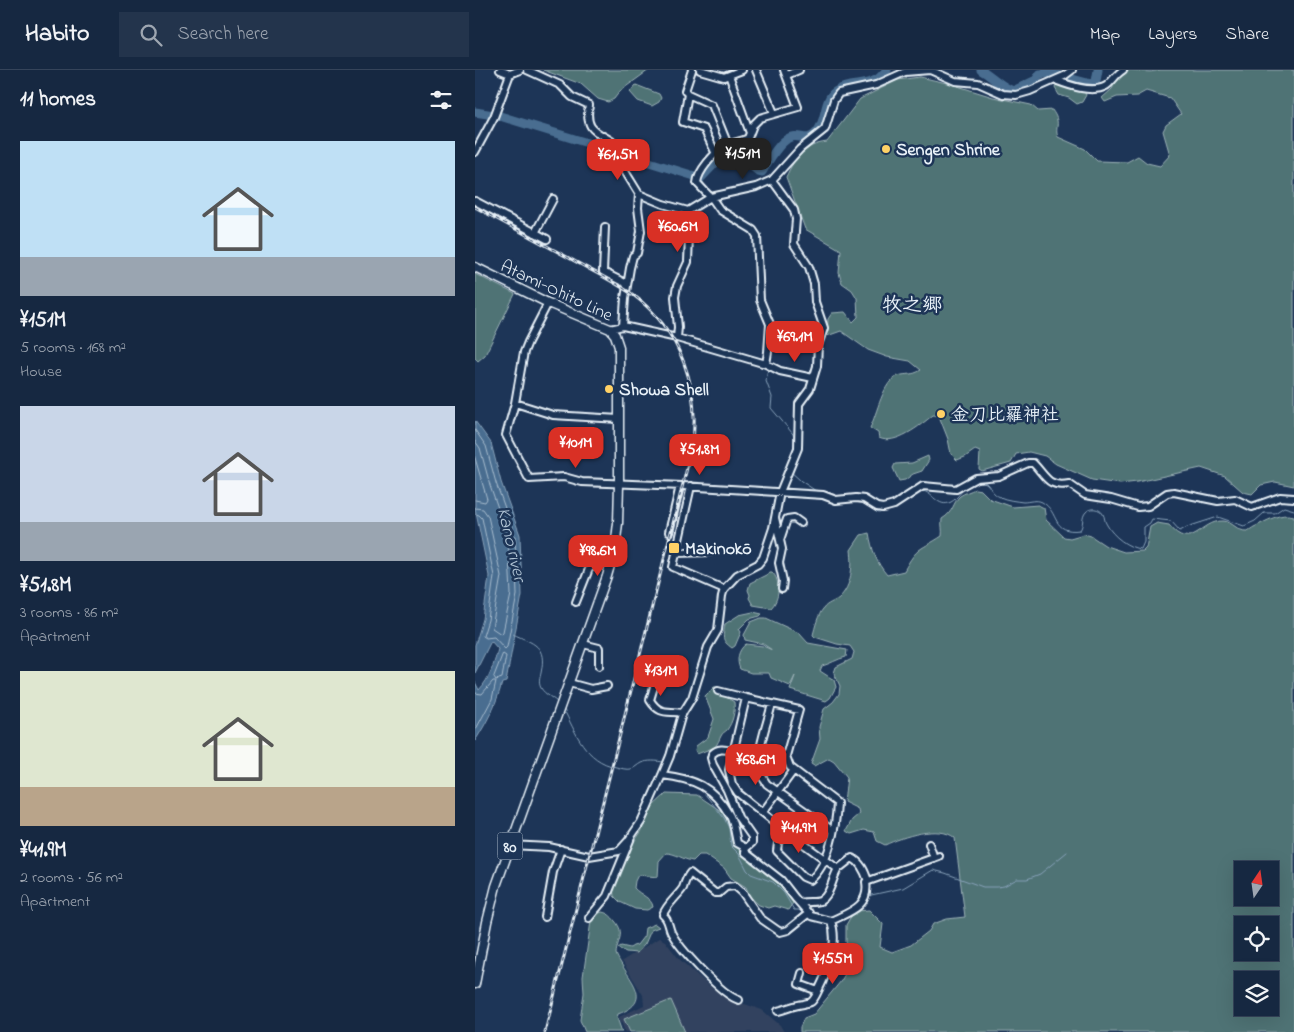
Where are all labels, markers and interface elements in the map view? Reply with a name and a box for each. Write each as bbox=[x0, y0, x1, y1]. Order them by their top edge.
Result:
search box bbox=[119, 12, 469, 57]
text: Habito bbox=[25, 17, 89, 52]
icon: search bbox=[137, 21, 165, 49]
text: Search here bbox=[177, 21, 268, 48]
text: Map bbox=[1090, 22, 1120, 48]
text: Layers bbox=[1148, 22, 1198, 48]
text: Share bbox=[1226, 22, 1269, 48]
text: 11 homes bbox=[20, 85, 96, 115]
icon: filters bbox=[427, 86, 455, 114]
pin: ¥61.5M bbox=[577, 138, 659, 181]
pin: ¥151M bbox=[708, 138, 778, 180]
place label: Sengen Shrine bbox=[896, 138, 1001, 165]
text: ¥151M bbox=[725, 142, 761, 166]
text: ¥61.5M bbox=[598, 143, 638, 167]
marker: Sengen Shrine bbox=[880, 143, 892, 155]
icon: home bbox=[193, 174, 283, 264]
pin: ¥60.6M bbox=[637, 210, 719, 253]
text: ¥60.6M bbox=[658, 215, 698, 239]
street label: Atami-Ohito Line bbox=[496, 254, 617, 330]
district label: 牧之郷 bbox=[882, 292, 942, 321]
text: ¥151M bbox=[20, 306, 66, 336]
pin: ¥69.1M bbox=[754, 320, 836, 363]
text: ¥69.1M bbox=[777, 325, 813, 349]
text: 5 rooms · 168 m² bbox=[20, 336, 126, 360]
text: House bbox=[20, 360, 62, 384]
place label: Showa Shell bbox=[619, 378, 709, 404]
marker: Showa Shell bbox=[603, 383, 615, 395]
place label: 金刀比羅神社 bbox=[951, 403, 1059, 429]
marker: 金刀比羅神社 bbox=[935, 408, 947, 420]
pin: ¥101M bbox=[541, 426, 611, 469]
text: ¥101M bbox=[559, 431, 593, 455]
pin: ¥51.8M bbox=[659, 434, 741, 476]
text: ¥51.8M bbox=[680, 438, 720, 462]
icon: home bbox=[193, 439, 283, 529]
water label: Kano river bbox=[489, 505, 533, 586]
pin: ¥98.6M bbox=[557, 534, 639, 577]
place label: Makinokō bbox=[685, 537, 752, 563]
text: ¥98.6M bbox=[579, 539, 617, 563]
marker: Makinokō bbox=[667, 541, 681, 555]
text: ¥51.8M bbox=[20, 571, 72, 601]
text: 3 rooms · 86 m² bbox=[20, 601, 118, 625]
text: Apartment bbox=[20, 625, 90, 649]
pin: ¥131M bbox=[626, 654, 696, 697]
text: ¥131M bbox=[645, 659, 677, 683]
icon: home bbox=[193, 704, 283, 794]
pin: ¥68.6M bbox=[715, 744, 797, 786]
text: ¥68.6M bbox=[736, 748, 776, 772]
pin: ¥41.9M bbox=[758, 812, 840, 854]
text: ¥41.9M bbox=[781, 816, 817, 840]
road number: 80 bbox=[497, 832, 523, 859]
text: ¥41.9M bbox=[20, 836, 67, 866]
north arrow bbox=[1234, 861, 1279, 906]
map controls bbox=[1234, 861, 1279, 1016]
text: 2 rooms · 56 m² bbox=[20, 866, 123, 890]
text: Apartment bbox=[20, 890, 90, 914]
button: locate bbox=[1234, 916, 1279, 961]
pin: ¥155M bbox=[798, 942, 868, 985]
text: ¥155M bbox=[813, 947, 853, 971]
button: layers bbox=[1234, 971, 1279, 1016]

